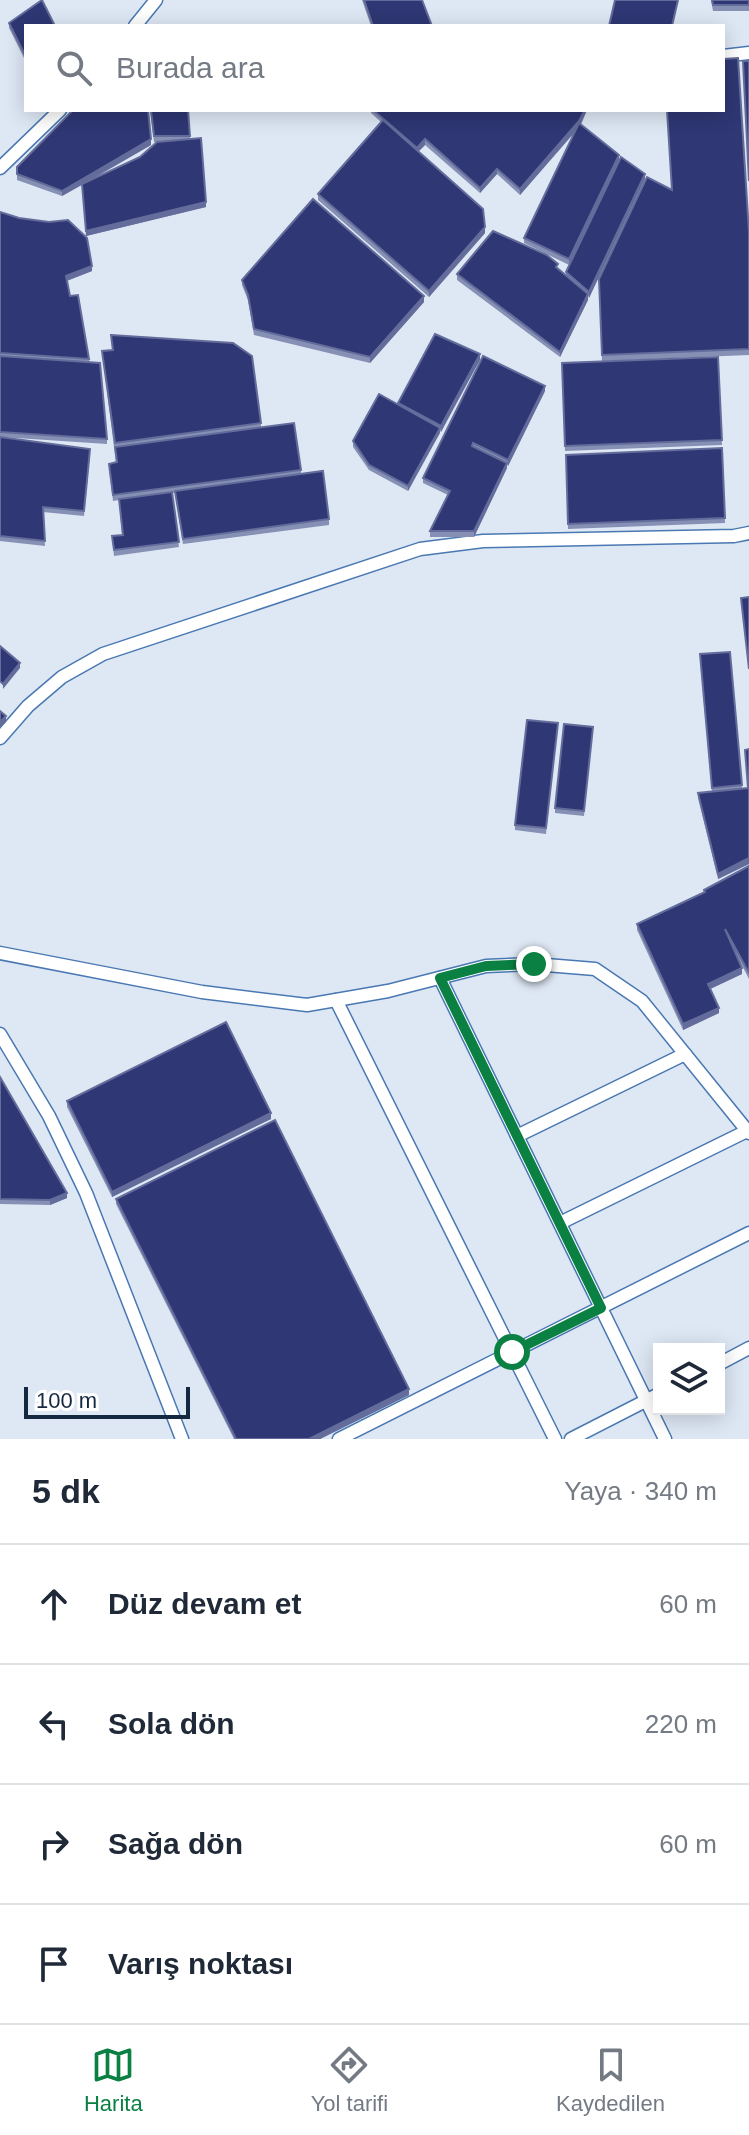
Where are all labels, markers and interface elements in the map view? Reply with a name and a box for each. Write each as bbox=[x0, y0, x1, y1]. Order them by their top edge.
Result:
search box bbox=[24, 24, 725, 112]
icon: search bbox=[52, 46, 96, 90]
text: Burada ara bbox=[116, 51, 264, 84]
route end bbox=[516, 946, 552, 982]
route start bbox=[494, 1334, 530, 1370]
map controls bbox=[653, 1343, 725, 1415]
button: layers bbox=[653, 1343, 725, 1415]
scale bar bbox=[24, 1383, 190, 1419]
text: 100 m bbox=[36, 1388, 97, 1413]
text: 5 dk bbox=[32, 1472, 100, 1510]
text: Yaya · 340 m bbox=[564, 1476, 717, 1506]
icon: ahead bbox=[32, 1582, 76, 1626]
text: Düz devam et bbox=[108, 1587, 301, 1620]
text: 60 m bbox=[659, 1589, 717, 1619]
icon: left bbox=[32, 1702, 76, 1746]
text: Sola dön bbox=[108, 1707, 235, 1740]
text: 220 m bbox=[645, 1709, 717, 1739]
icon: right bbox=[32, 1822, 76, 1866]
text: Sağa dön bbox=[108, 1827, 243, 1860]
text: 60 m bbox=[659, 1829, 717, 1859]
icon: arrive bbox=[32, 1942, 76, 1986]
text: Varış noktası bbox=[108, 1947, 293, 1980]
tab: Harita bbox=[84, 2043, 143, 2117]
tab: Yol tarifi bbox=[311, 2043, 388, 2117]
tab: Kaydedilen bbox=[556, 2043, 665, 2117]

